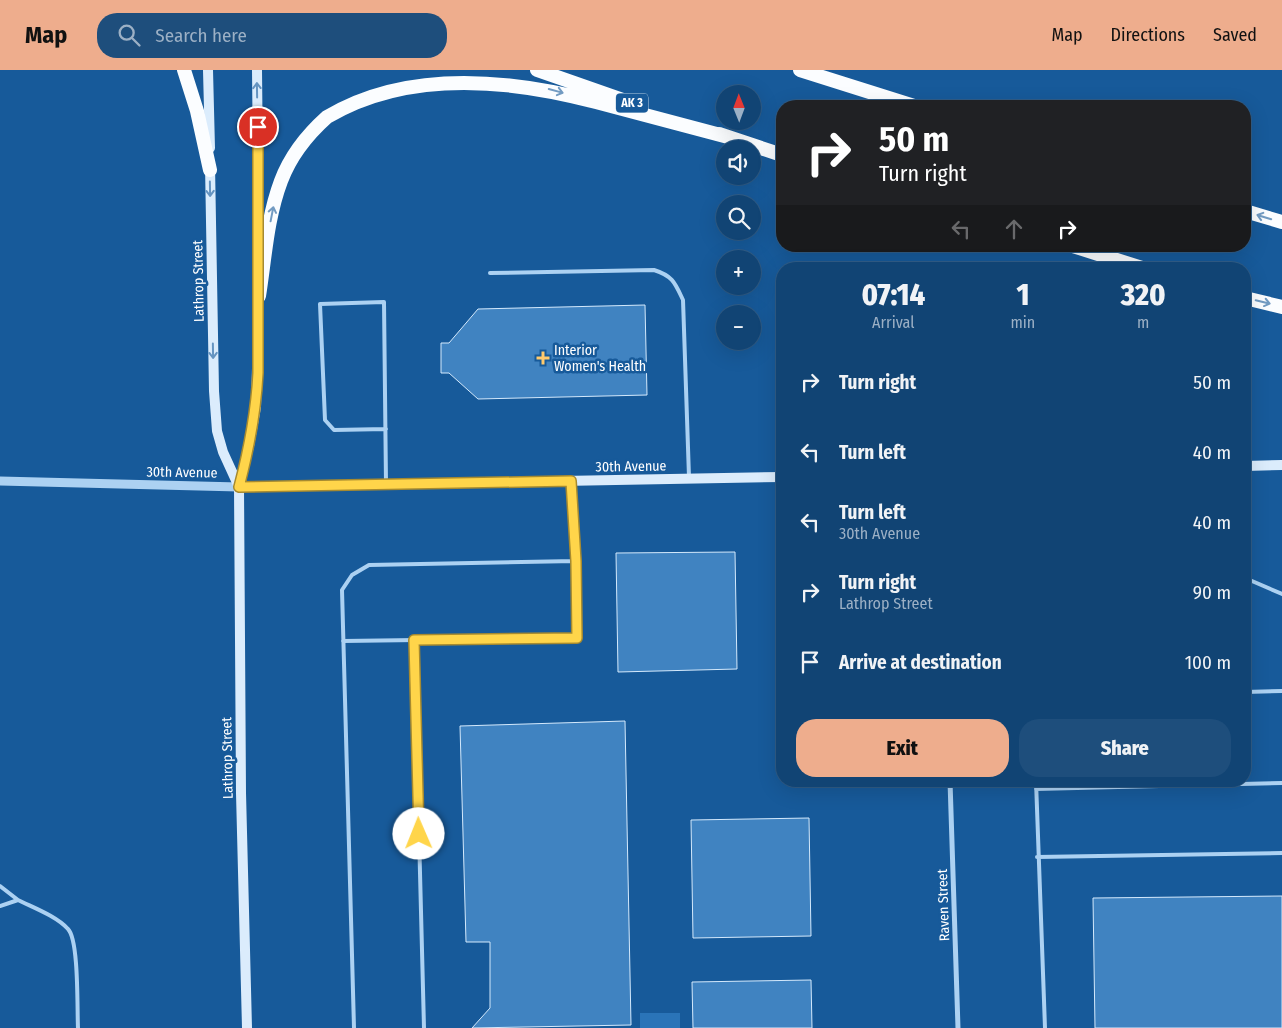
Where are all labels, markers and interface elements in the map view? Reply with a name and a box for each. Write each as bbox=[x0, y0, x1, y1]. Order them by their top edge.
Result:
search box bbox=[97, 13, 447, 58]
text: Map bbox=[25, 21, 67, 49]
icon: search bbox=[115, 21, 143, 49]
text: Search here bbox=[155, 24, 247, 47]
text: Map bbox=[1051, 24, 1083, 46]
text: Directions bbox=[1111, 24, 1185, 46]
text: Saved bbox=[1213, 24, 1257, 46]
one-way arrow bbox=[252, 82, 262, 98]
north arrow bbox=[716, 85, 761, 130]
map controls bbox=[716, 85, 761, 350]
one-way arrow bbox=[547, 87, 563, 96]
road number: AK 3 bbox=[616, 93, 648, 112]
pin bbox=[237, 106, 279, 148]
icon: arrive bbox=[244, 113, 272, 141]
text: 50 m bbox=[879, 118, 949, 160]
icon: right bbox=[796, 120, 861, 185]
button: sound bbox=[716, 140, 761, 185]
text: Turn right bbox=[879, 160, 967, 187]
one-way arrow bbox=[205, 180, 215, 196]
button: search bbox=[716, 195, 761, 240]
one-way arrow bbox=[267, 206, 277, 222]
one-way arrow bbox=[1256, 211, 1272, 221]
icon: left bbox=[947, 215, 975, 243]
icon: ahead bbox=[1000, 215, 1028, 243]
icon: right bbox=[1053, 215, 1081, 243]
street label: Lathrop Street bbox=[189, 239, 208, 322]
button: + bbox=[716, 250, 761, 295]
text: 07:14 bbox=[861, 277, 925, 313]
text: 1 bbox=[1016, 277, 1029, 313]
text: 320 bbox=[1121, 277, 1166, 313]
one-way arrow bbox=[1255, 298, 1271, 307]
button: − bbox=[716, 305, 761, 350]
text: Arrival bbox=[872, 313, 914, 332]
text: min bbox=[1011, 313, 1035, 332]
text: m bbox=[1137, 313, 1149, 332]
one-way arrow bbox=[208, 342, 218, 359]
place label: Interior Women's Health bbox=[554, 342, 646, 375]
marker: Interior Women's Health bbox=[536, 351, 550, 365]
icon: right bbox=[796, 368, 824, 396]
text: Turn right bbox=[839, 371, 916, 394]
text: 50 m bbox=[1193, 371, 1231, 394]
icon: left bbox=[796, 438, 824, 466]
text: Turn left bbox=[839, 441, 906, 464]
text: 40 m bbox=[1193, 441, 1231, 464]
street label: 30th Avenue bbox=[595, 457, 667, 476]
street label: 30th Avenue bbox=[146, 463, 218, 482]
text: Turn left bbox=[839, 501, 906, 524]
icon: left bbox=[796, 508, 824, 536]
text: 40 m bbox=[1193, 511, 1231, 534]
text: 30th Avenue bbox=[839, 524, 920, 543]
text: Turn right bbox=[839, 571, 916, 594]
icon: right bbox=[796, 578, 824, 606]
text: 90 m bbox=[1193, 581, 1231, 604]
text: Lathrop Street bbox=[839, 594, 933, 613]
icon: arrive bbox=[796, 648, 824, 676]
text: Arrive at destination bbox=[839, 651, 1002, 674]
text: 100 m bbox=[1185, 651, 1231, 674]
street label: Lathrop Street bbox=[218, 716, 237, 799]
button: Exit bbox=[796, 719, 1009, 777]
button: Share bbox=[1019, 719, 1231, 777]
position arrow bbox=[392, 807, 444, 859]
street label: Raven Street bbox=[934, 868, 953, 941]

